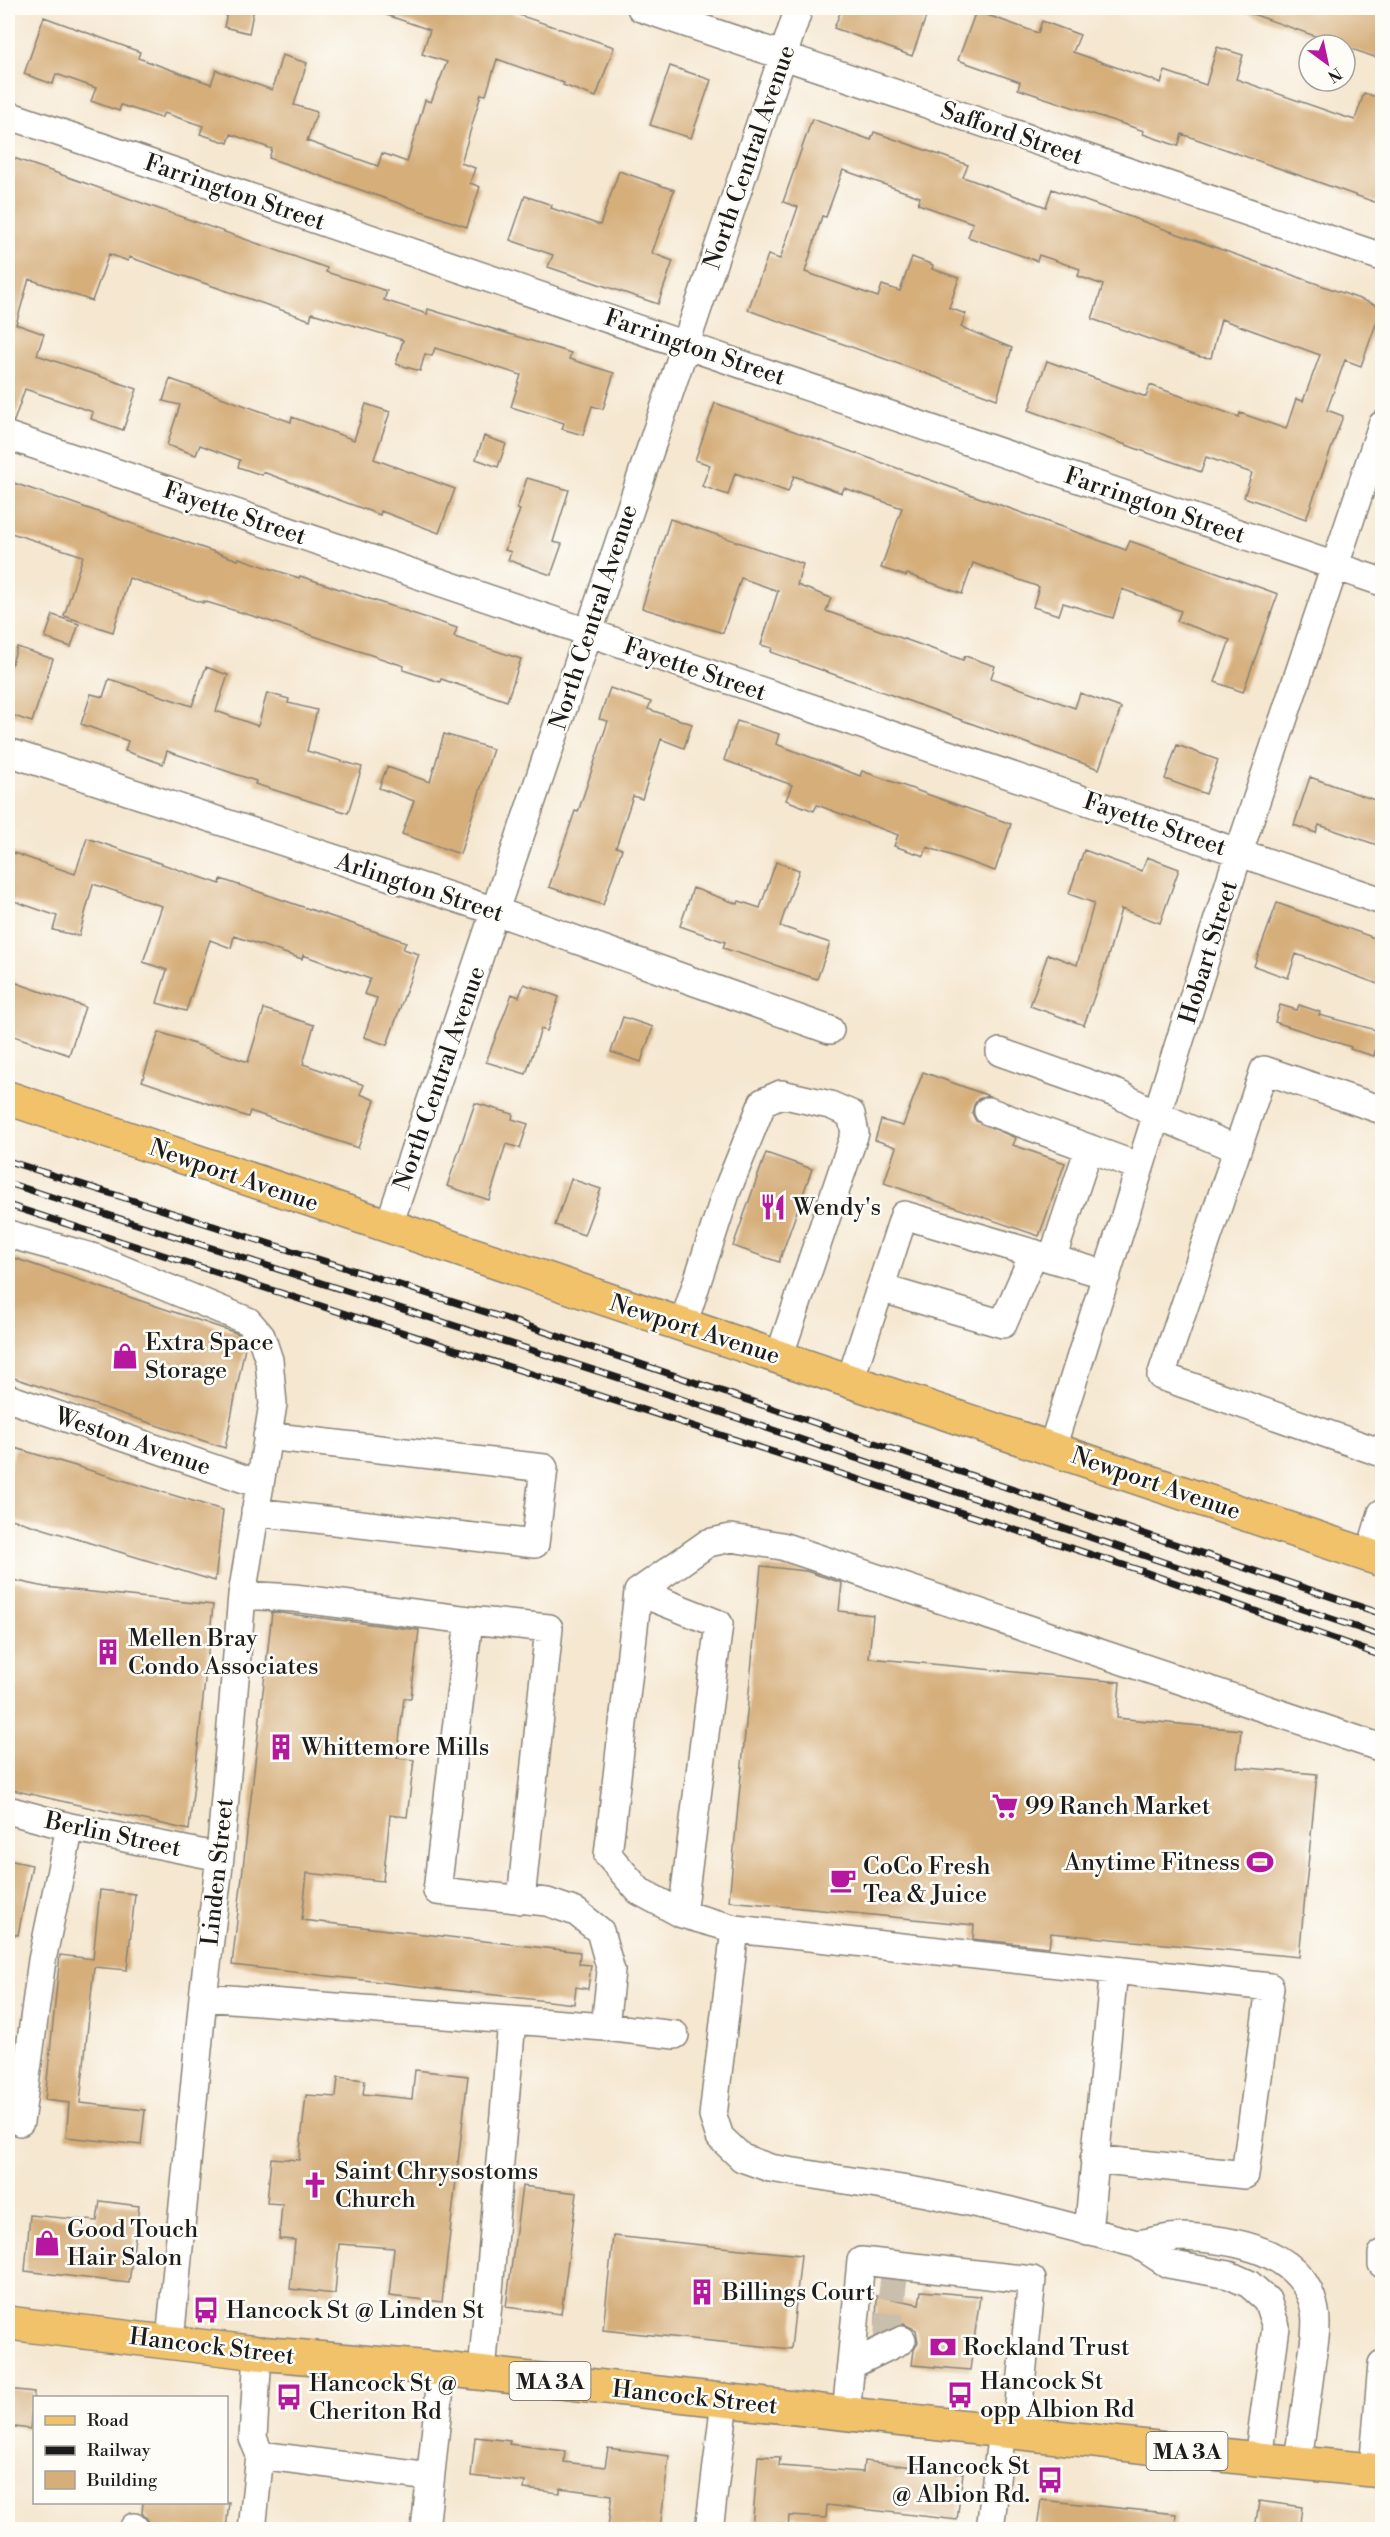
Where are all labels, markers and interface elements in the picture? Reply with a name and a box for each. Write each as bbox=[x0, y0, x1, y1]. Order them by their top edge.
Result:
north arrow bbox=[1297, 33, 1357, 93]
street label: North Central Avenue bbox=[697, 41, 802, 273]
text: N bbox=[1324, 63, 1345, 87]
street label: Safford Street bbox=[937, 96, 1087, 172]
street label: Farrington Street bbox=[140, 148, 329, 238]
street label: Farrington Street bbox=[600, 303, 789, 393]
street label: Farrington Street bbox=[1060, 461, 1249, 551]
street label: Fayette Street bbox=[160, 476, 310, 552]
street label: North Central Avenue bbox=[543, 501, 645, 734]
street label: Fayette Street bbox=[620, 632, 770, 708]
street label: Fayette Street bbox=[1080, 787, 1230, 863]
street label: Arlington Street bbox=[331, 846, 508, 929]
street label: Hobart Street bbox=[1173, 877, 1245, 1028]
street label: North Central Avenue bbox=[387, 962, 492, 1194]
street label: Newport Avenue bbox=[145, 1133, 322, 1219]
restaurant icon: Wendy's bbox=[758, 1192, 788, 1222]
place label: Wendy's bbox=[792, 1193, 881, 1223]
street label: Newport Avenue bbox=[606, 1288, 784, 1372]
place label: Extra Space Storage bbox=[145, 1328, 274, 1386]
shop icon: Extra Space Storage bbox=[110, 1341, 140, 1371]
street label: Weston Avenue bbox=[50, 1401, 215, 1483]
street label: Newport Avenue bbox=[1067, 1441, 1244, 1527]
place label: Mellen Bray Condo Associates bbox=[128, 1624, 318, 1682]
building icon: Mellen Bray Condo Associates bbox=[93, 1637, 123, 1667]
building icon: Whittemore Mills bbox=[266, 1732, 296, 1762]
place label: Whittemore Mills bbox=[300, 1733, 489, 1763]
supermarket icon: 99 Ranch Market bbox=[990, 1791, 1020, 1821]
place label: 99 Ranch Market bbox=[1025, 1792, 1211, 1822]
street label: Linden Street bbox=[195, 1796, 241, 1947]
street label: Berlin Street bbox=[41, 1806, 184, 1864]
sports icon: Anytime Fitness bbox=[1245, 1847, 1275, 1877]
place label: Anytime Fitness bbox=[1063, 1848, 1240, 1878]
place label: CoCo Fresh Tea & Juice bbox=[863, 1852, 991, 1910]
cafe icon: CoCo Fresh Tea & Juice bbox=[828, 1865, 858, 1895]
place label: Saint Chrysostoms Church bbox=[335, 2157, 538, 2215]
church icon: Saint Chrysostoms Church bbox=[300, 2170, 330, 2200]
place label: Good Touch Hair Salon bbox=[67, 2215, 198, 2273]
shop icon: Good Touch Hair Salon bbox=[32, 2228, 62, 2258]
building icon: Billings Court bbox=[687, 2277, 717, 2307]
place label: Billings Court bbox=[721, 2278, 875, 2308]
bus stop icon: Hancock St @ Linden St bbox=[191, 2295, 221, 2325]
place label: Hancock St @ Linden St bbox=[226, 2296, 485, 2326]
street label: Hancock Street bbox=[128, 2322, 297, 2372]
bank icon: Rockland Trust bbox=[928, 2332, 958, 2362]
place label: Rockland Trust bbox=[963, 2333, 1130, 2363]
road number: MA 3A bbox=[510, 2362, 590, 2400]
place label: Hancock St opp Albion Rd bbox=[980, 2367, 1135, 2425]
place label: Hancock St @ Cheriton Rd bbox=[309, 2369, 457, 2427]
street label: Hancock Street bbox=[611, 2374, 780, 2422]
bus stop icon: Hancock St opp Albion Rd bbox=[945, 2380, 975, 2410]
bus stop icon: Hancock St @ Cheriton Rd bbox=[274, 2382, 304, 2412]
legend bbox=[33, 2396, 228, 2504]
text: Road bbox=[87, 2409, 130, 2432]
road number: MA 3A bbox=[1146, 2432, 1228, 2470]
text: Railway bbox=[87, 2439, 151, 2462]
place label: Hancock St @ Albion Rd. bbox=[891, 2452, 1030, 2510]
bus stop icon: Hancock St @ Albion Rd. bbox=[1035, 2465, 1065, 2495]
text: Building bbox=[86, 2469, 158, 2492]

